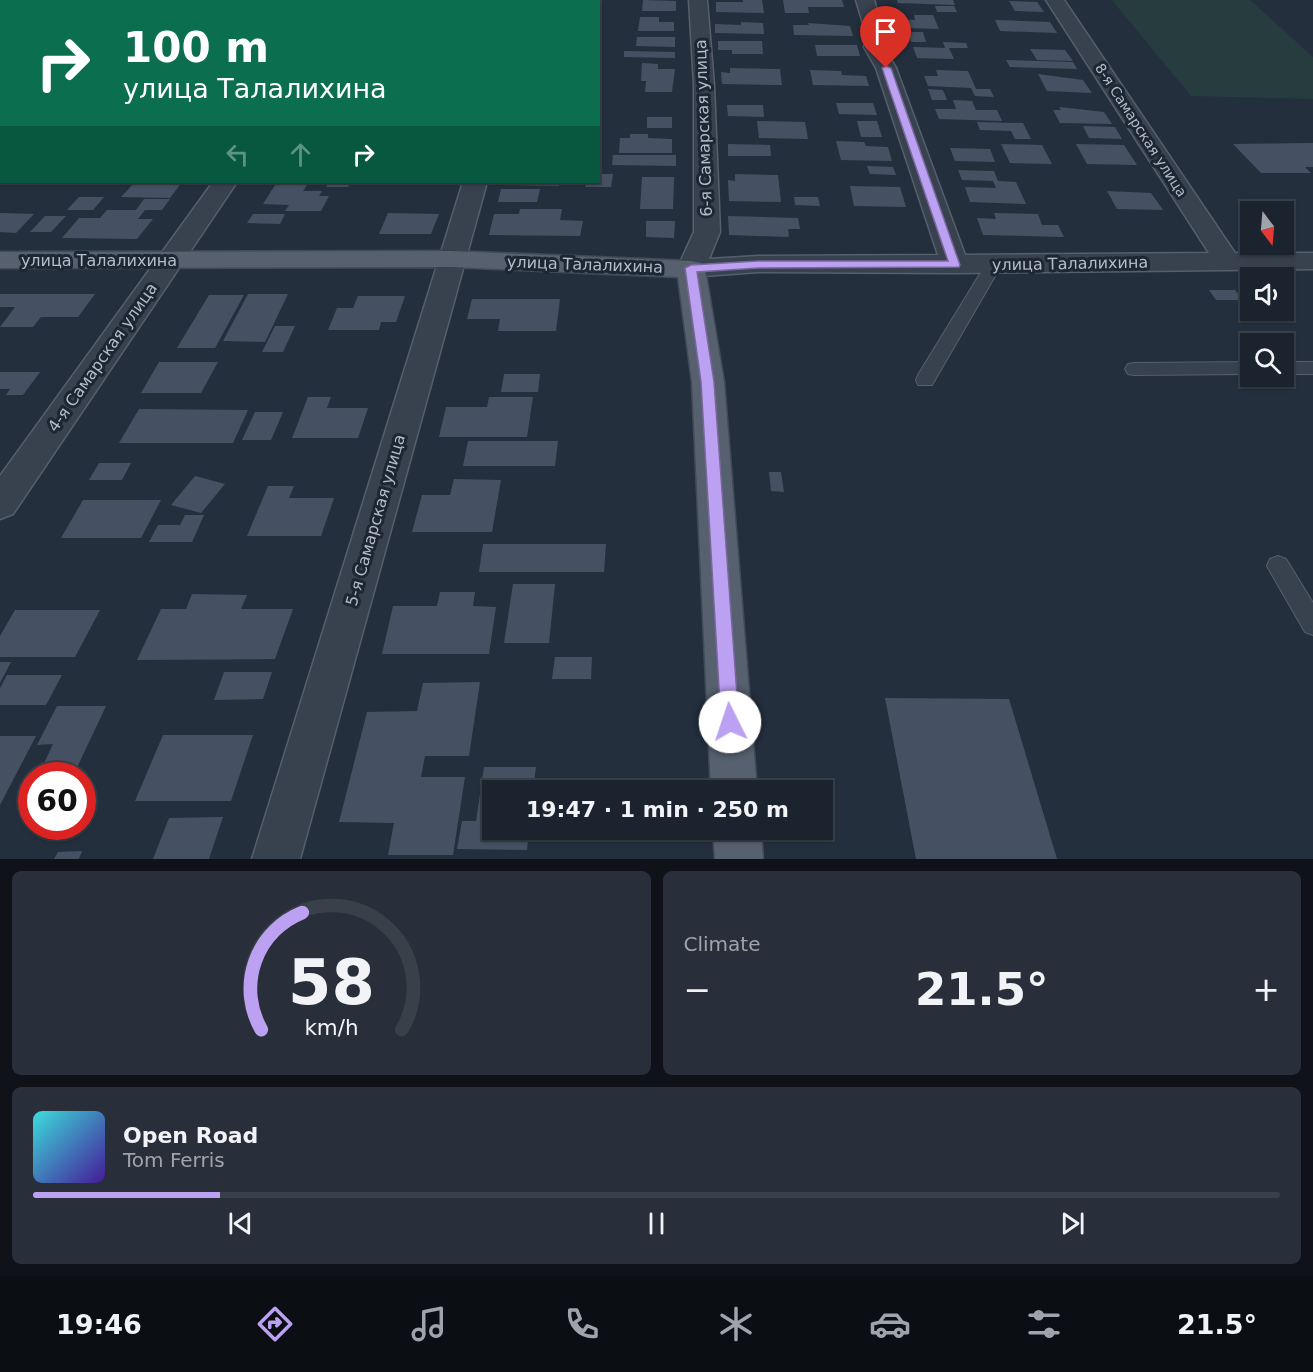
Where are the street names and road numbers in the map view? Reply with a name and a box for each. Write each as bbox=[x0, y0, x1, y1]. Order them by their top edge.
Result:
street label: 6-я Самарская улица bbox=[691, 39, 716, 217]
street label: 8-я Самарская улица bbox=[1092, 61, 1190, 199]
street label: улица Талалихина bbox=[21, 251, 177, 270]
street label: улица Талалихина bbox=[507, 252, 663, 277]
street label: улица Талалихина bbox=[992, 253, 1148, 274]
street label: 4-я Самарская улица bbox=[44, 279, 161, 435]
street label: 5-я Самарская улица bbox=[342, 432, 409, 608]

